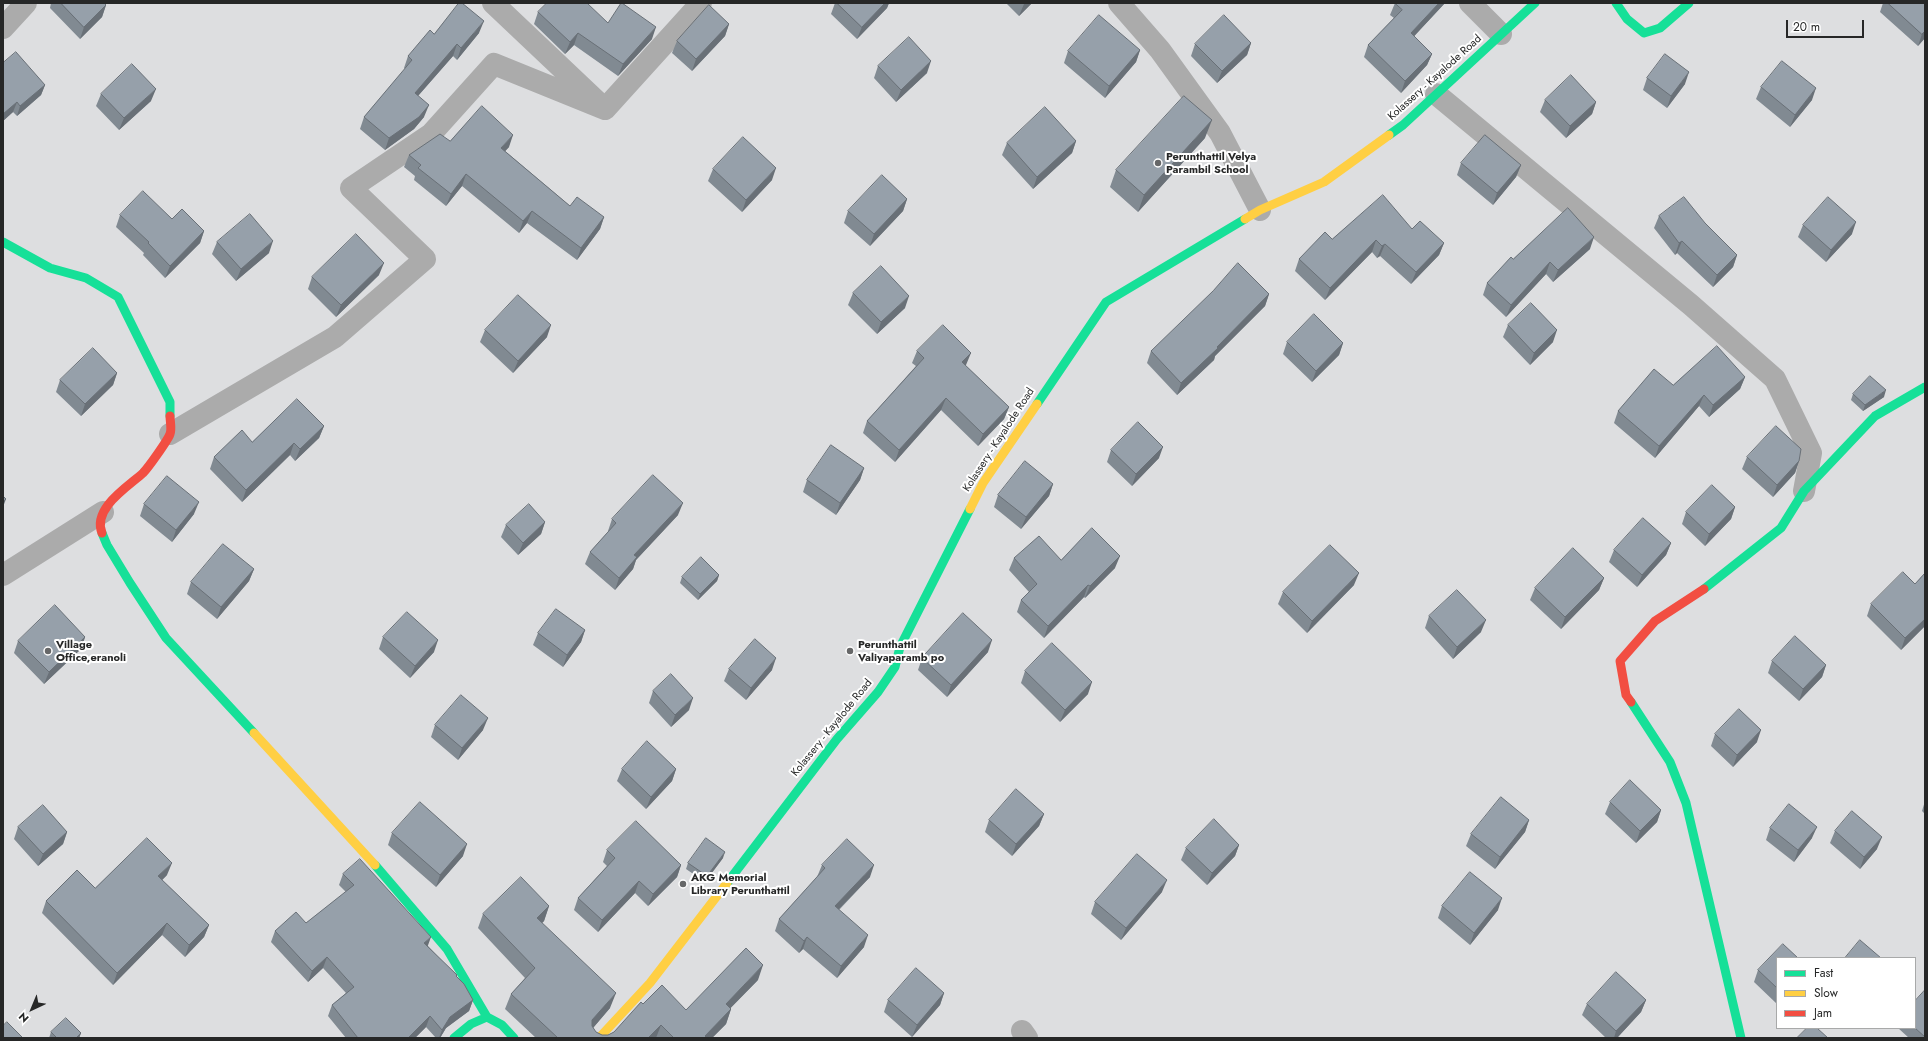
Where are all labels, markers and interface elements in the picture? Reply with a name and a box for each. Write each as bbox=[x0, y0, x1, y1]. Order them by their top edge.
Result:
scale bar bbox=[1788, 12, 1866, 38]
text: 20 m bbox=[1793, 18, 1820, 36]
street label: Kolassery - Kayalode Road bbox=[1386, 33, 1484, 123]
place label: Perunthattil Velya Parambil School bbox=[1166, 150, 1256, 176]
marker: Perunthattil Velya Parambil School bbox=[1153, 158, 1163, 168]
street label: Kolassery - Kayalode Road bbox=[960, 386, 1038, 494]
place label: Village Office,eranoli bbox=[56, 638, 126, 664]
place label: Perunthattil Valiyaparamb po bbox=[858, 638, 944, 664]
marker: Village Office,eranoli bbox=[43, 646, 53, 656]
marker: Perunthattil Valiyaparamb po bbox=[845, 646, 855, 656]
street label: Kolassery - Kayalode Road bbox=[789, 677, 875, 779]
place label: AKG Memorial Library Perunthattil bbox=[691, 871, 790, 897]
marker: AKG Memorial Library Perunthattil bbox=[678, 879, 688, 889]
legend bbox=[1776, 957, 1916, 1029]
text: Fast bbox=[1814, 964, 1833, 982]
text: Slow bbox=[1814, 984, 1838, 1002]
north arrow bbox=[12, 989, 52, 1029]
text: Jam bbox=[1814, 1004, 1832, 1022]
text: N bbox=[15, 1009, 32, 1026]

